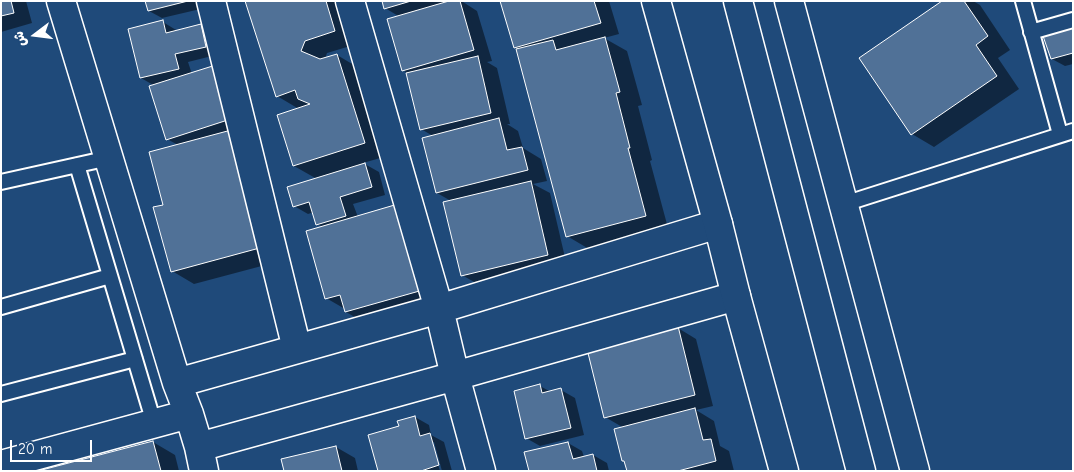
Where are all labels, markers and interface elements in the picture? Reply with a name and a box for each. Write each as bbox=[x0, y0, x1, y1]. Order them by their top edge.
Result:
north arrow bbox=[10, 10, 60, 60]
text: ش bbox=[10, 29, 30, 49]
scale bar bbox=[12, 430, 95, 462]
text: 20 m bbox=[18, 440, 52, 458]

